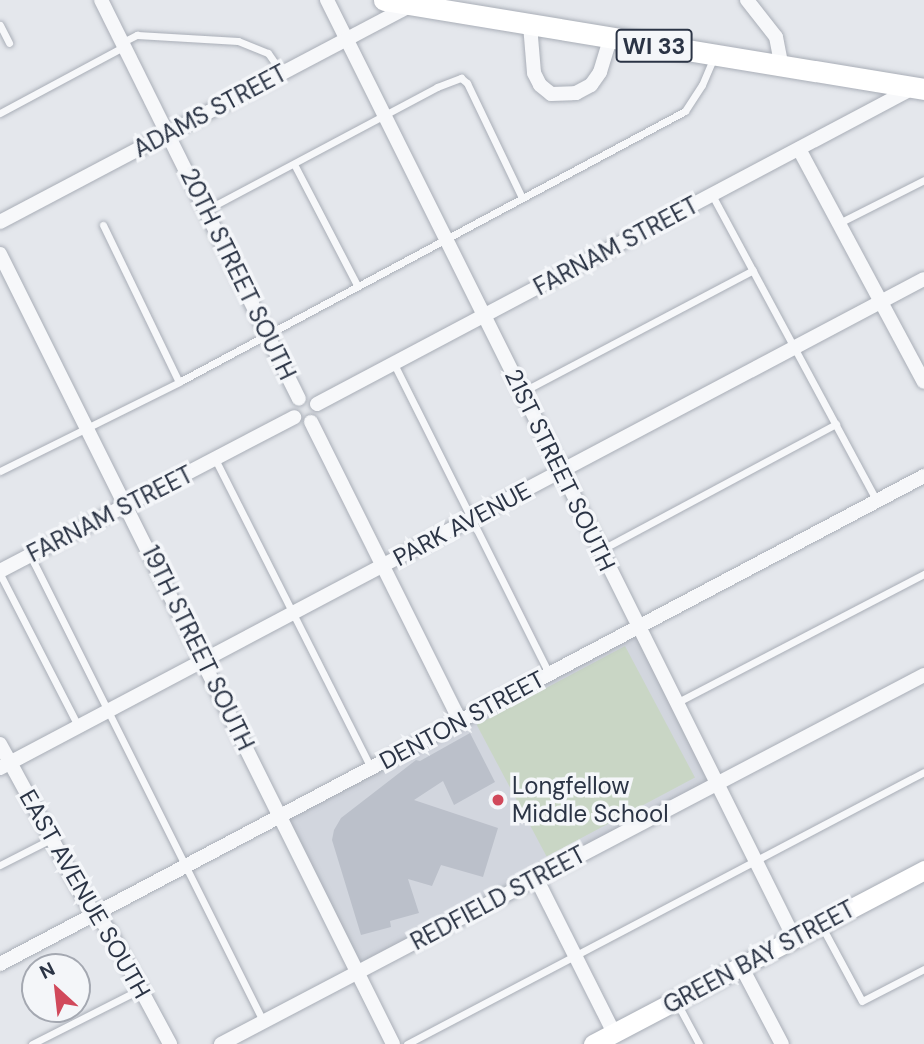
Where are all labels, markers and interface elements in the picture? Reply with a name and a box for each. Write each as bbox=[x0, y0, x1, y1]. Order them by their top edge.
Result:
road number: WI 33 bbox=[616, 26, 692, 66]
street label: ADAMS STREET bbox=[128, 59, 292, 163]
street label: 20TH STREET SOUTH bbox=[174, 164, 302, 384]
street label: FARNAM STREET bbox=[529, 191, 703, 301]
street label: 21ST STREET SOUTH bbox=[499, 364, 621, 576]
street label: FARNAM STREET bbox=[22, 460, 198, 568]
street label: PARK AVENUE bbox=[388, 476, 536, 572]
street label: 19TH STREET SOUTH bbox=[136, 541, 260, 755]
street label: DENTON STREET bbox=[375, 664, 549, 776]
place label: Longfellow Middle School bbox=[512, 772, 669, 828]
street label: EAST AVENUE SOUTH bbox=[13, 784, 157, 1004]
marker: Longfellow Middle School bbox=[490, 792, 506, 808]
street label: REDFIELD STREET bbox=[406, 840, 590, 956]
street label: GREEN BAY STREET bbox=[658, 894, 860, 1020]
north arrow bbox=[21, 953, 91, 1023]

